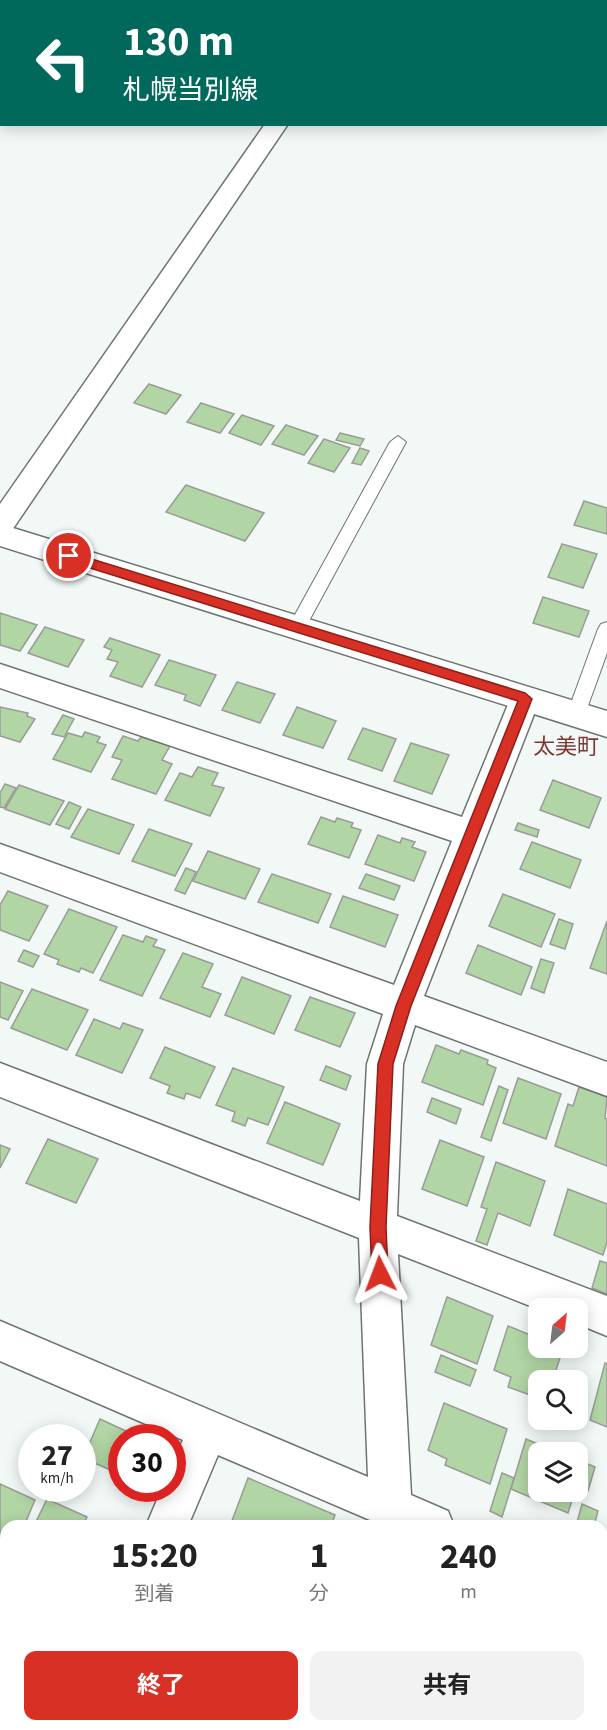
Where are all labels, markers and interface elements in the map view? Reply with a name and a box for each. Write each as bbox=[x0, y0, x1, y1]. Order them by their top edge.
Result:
text: 130 m bbox=[123, 12, 234, 72]
icon: left bbox=[24, 24, 102, 102]
text: 札幌当別線 bbox=[123, 71, 258, 110]
pin bbox=[43, 530, 94, 581]
icon: arrive bbox=[52, 539, 85, 572]
district label: 太美町 bbox=[533, 731, 599, 763]
position arrow bbox=[348, 1242, 412, 1306]
north arrow bbox=[528, 1298, 588, 1358]
map controls bbox=[528, 1298, 588, 1502]
button: search bbox=[528, 1370, 588, 1430]
speed limit sign: 30 bbox=[108, 1424, 186, 1502]
text: 27 bbox=[41, 1434, 73, 1477]
button: layers bbox=[528, 1442, 588, 1502]
text: km/h bbox=[40, 1468, 74, 1489]
text: 15:20 bbox=[111, 1530, 198, 1581]
text: 1 bbox=[309, 1530, 328, 1581]
text: 240 bbox=[440, 1531, 497, 1582]
text: m bbox=[460, 1578, 477, 1606]
text: 到着 bbox=[134, 1580, 174, 1608]
text: 分 bbox=[309, 1580, 329, 1608]
button: 終了 bbox=[24, 1651, 298, 1720]
button: 共有 bbox=[310, 1651, 584, 1720]

